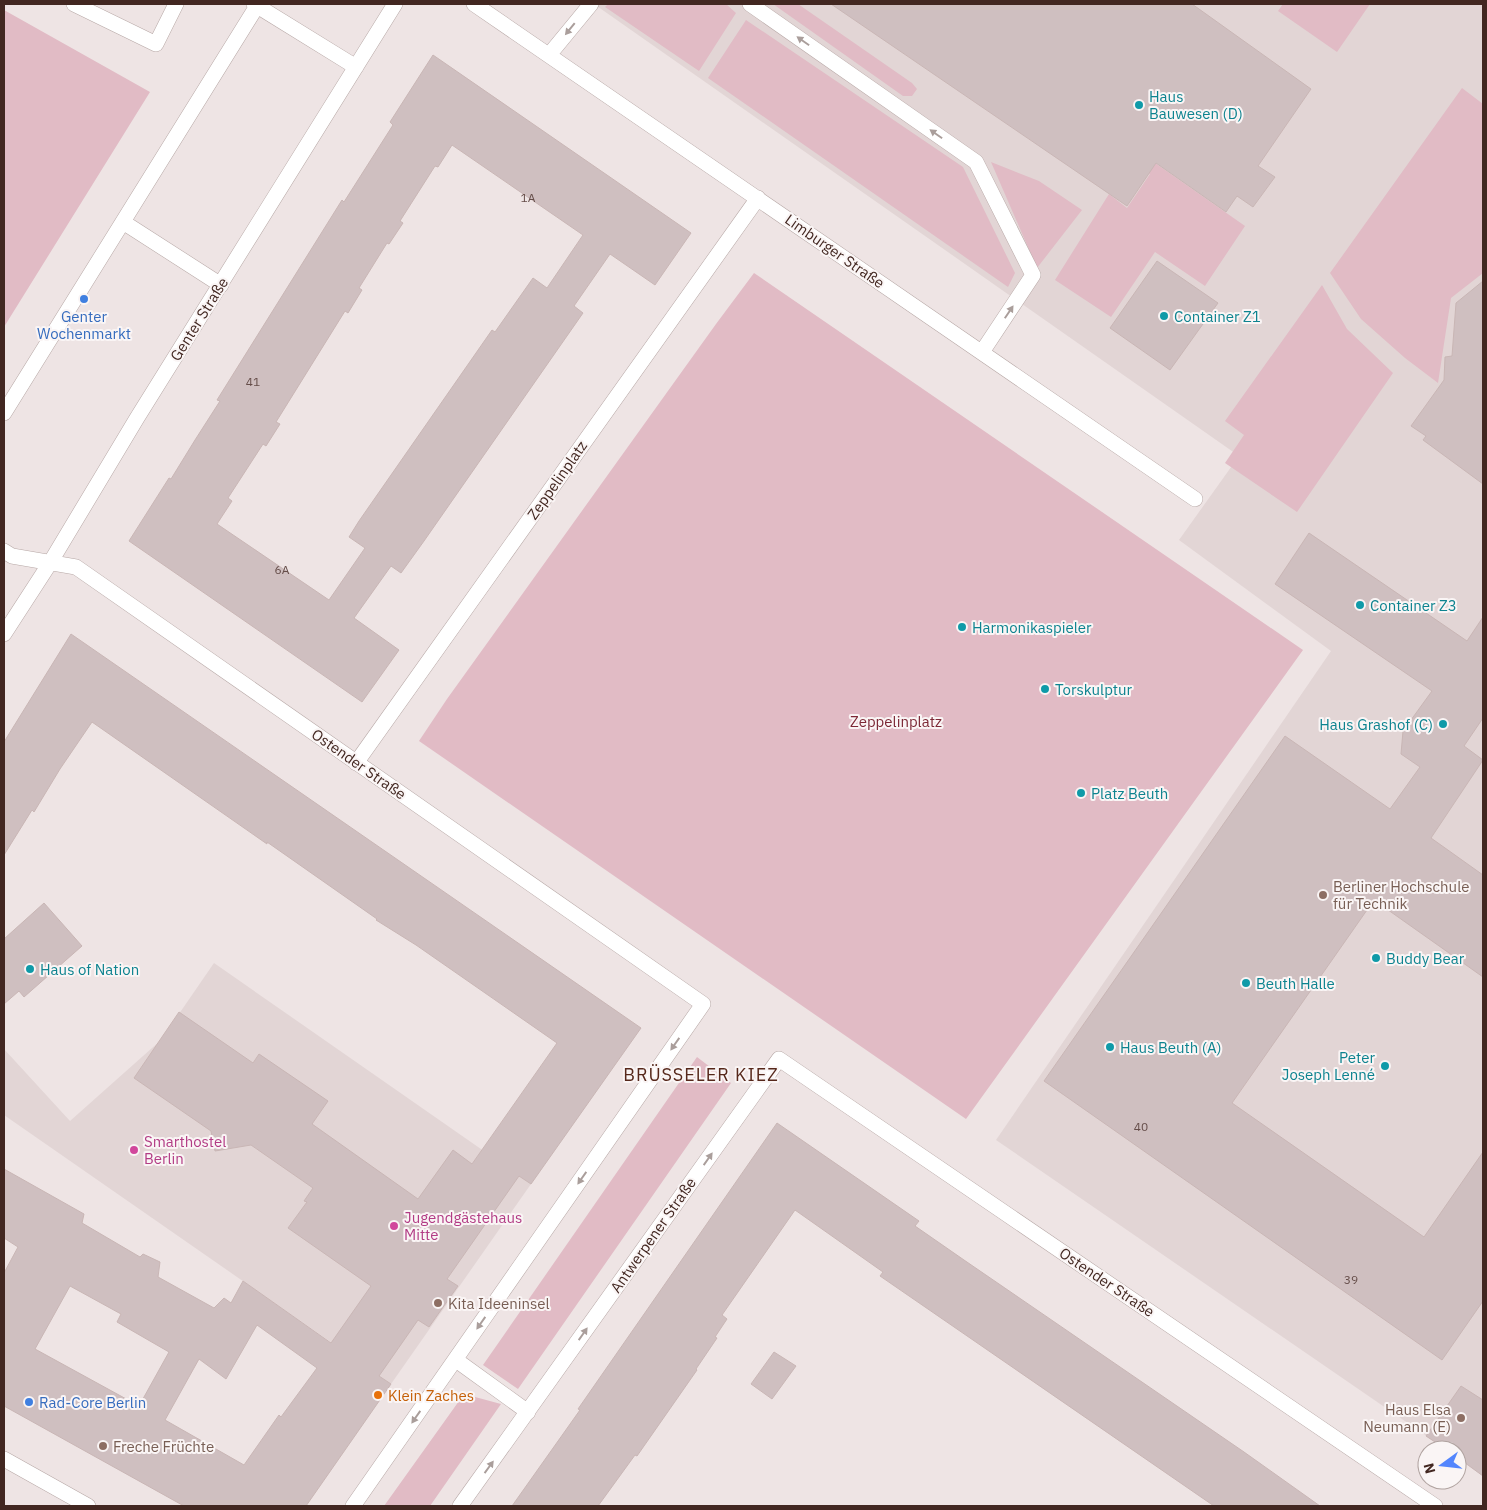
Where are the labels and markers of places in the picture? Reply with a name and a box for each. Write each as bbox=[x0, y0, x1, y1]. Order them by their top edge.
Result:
place label: Haus Bauwesen (D) bbox=[1149, 87, 1243, 123]
marker: Haus Bauwesen (D) bbox=[1133, 99, 1145, 111]
marker: Genter Wochenmarkt bbox=[78, 293, 90, 305]
place label: Genter Wochenmarkt bbox=[37, 307, 131, 343]
place label: Container Z1 bbox=[1174, 307, 1261, 326]
marker: Container Z1 bbox=[1158, 310, 1170, 322]
place label: Container Z3 bbox=[1370, 596, 1457, 615]
marker: Container Z3 bbox=[1354, 599, 1366, 611]
place label: Harmonikaspieler bbox=[972, 618, 1092, 637]
marker: Harmonikaspieler bbox=[956, 621, 968, 633]
place label: Torskulptur bbox=[1055, 680, 1133, 699]
marker: Torskulptur bbox=[1039, 683, 1051, 695]
place label: Haus Grashof (C) bbox=[1319, 715, 1433, 734]
marker: Haus Grashof (C) bbox=[1437, 718, 1449, 730]
place label: Platz Beuth bbox=[1091, 784, 1168, 803]
marker: Platz Beuth bbox=[1075, 787, 1087, 799]
place label: Berliner Hochschule für Technik bbox=[1333, 877, 1469, 913]
marker: Berliner Hochschule für Technik bbox=[1317, 889, 1329, 901]
place label: Buddy Bear bbox=[1386, 949, 1465, 968]
marker: Buddy Bear bbox=[1370, 952, 1382, 964]
place label: Haus of Nation bbox=[40, 960, 139, 979]
marker: Haus of Nation bbox=[24, 963, 36, 975]
place label: Beuth Halle bbox=[1256, 974, 1335, 993]
marker: Beuth Halle bbox=[1240, 977, 1252, 989]
place label: Haus Beuth (A) bbox=[1120, 1038, 1222, 1057]
marker: Haus Beuth (A) bbox=[1104, 1041, 1116, 1053]
place label: Peter Joseph Lenné bbox=[1282, 1048, 1375, 1084]
marker: Peter Joseph Lenné bbox=[1379, 1060, 1391, 1072]
place label: Smarthostel Berlin bbox=[144, 1132, 226, 1168]
marker: Smarthostel Berlin bbox=[128, 1144, 140, 1156]
place label: Jugendgästehaus Mitte bbox=[404, 1208, 522, 1244]
marker: Jugendgästehaus Mitte bbox=[388, 1220, 400, 1232]
place label: Kita Ideeninsel bbox=[448, 1294, 550, 1313]
marker: Kita Ideeninsel bbox=[432, 1297, 444, 1309]
place label: Klein Zaches bbox=[388, 1386, 474, 1405]
marker: Klein Zaches bbox=[372, 1389, 384, 1401]
place label: Rad-Core Berlin bbox=[39, 1393, 146, 1412]
marker: Rad-Core Berlin bbox=[23, 1396, 35, 1408]
place label: Haus Elsa Neumann (E) bbox=[1363, 1400, 1451, 1436]
marker: Haus Elsa Neumann (E) bbox=[1455, 1412, 1467, 1424]
place label: Freche Früchte bbox=[113, 1437, 214, 1456]
marker: Freche Früchte bbox=[97, 1440, 109, 1452]

